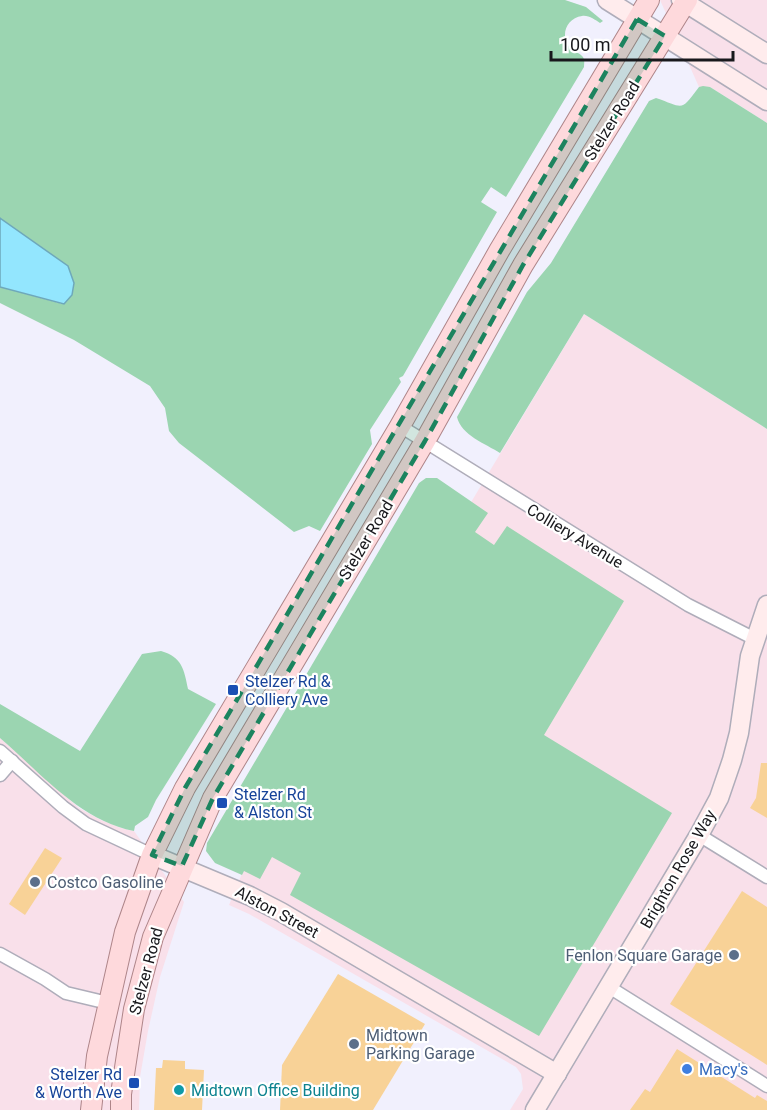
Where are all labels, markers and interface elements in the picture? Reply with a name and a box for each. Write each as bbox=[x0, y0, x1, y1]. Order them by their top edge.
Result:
scale bar bbox=[551, 24, 732, 62]
text: 100 m bbox=[560, 34, 611, 55]
street label: Stelzer Road bbox=[580, 78, 644, 164]
street label: Stelzer Road bbox=[335, 497, 397, 583]
street label: Colliery Avenue bbox=[523, 500, 627, 572]
place label: Stelzer Rd & Colliery Ave bbox=[245, 672, 331, 709]
marker: Stelzer Rd & Colliery Ave bbox=[226, 683, 240, 697]
place label: Stelzer Rd & Alston St bbox=[234, 785, 312, 822]
marker: Stelzer Rd & Alston St bbox=[215, 796, 229, 810]
street label: Brighton Rose Way bbox=[636, 806, 720, 932]
place label: Costco Gasoline bbox=[47, 873, 164, 892]
marker: Costco Gasoline bbox=[28, 875, 42, 889]
street label: Alston Street bbox=[232, 882, 322, 942]
street label: Stelzer Road bbox=[125, 925, 167, 1017]
place label: Fenlon Square Garage bbox=[565, 946, 722, 965]
marker: Fenlon Square Garage bbox=[727, 948, 741, 962]
place label: Midtown Parking Garage bbox=[366, 1026, 475, 1063]
marker: Midtown Parking Garage bbox=[347, 1037, 361, 1051]
place label: Macy's bbox=[699, 1060, 748, 1079]
marker: Macy's bbox=[680, 1062, 694, 1076]
place label: Stelzer Rd & Worth Ave bbox=[35, 1065, 122, 1102]
marker: Stelzer Rd & Worth Ave bbox=[127, 1076, 141, 1090]
place label: Midtown Office Building bbox=[191, 1081, 360, 1100]
marker: Midtown Office Building bbox=[172, 1083, 186, 1097]

